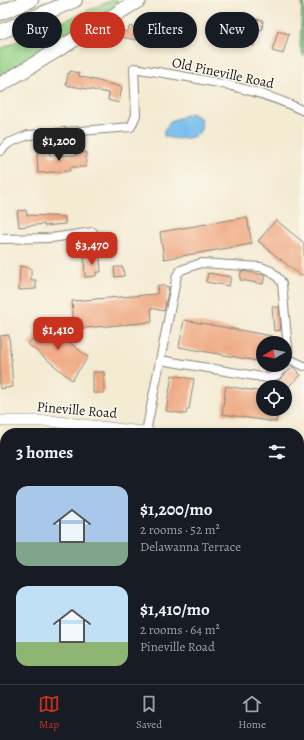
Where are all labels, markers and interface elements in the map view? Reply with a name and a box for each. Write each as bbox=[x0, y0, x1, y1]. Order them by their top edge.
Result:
chip: Buy bbox=[12, 12, 62, 48]
chip: Rent bbox=[70, 12, 125, 48]
chip: Filters bbox=[133, 12, 197, 48]
chip: New bbox=[205, 12, 259, 48]
street label: Old Pineville Road bbox=[170, 53, 276, 93]
pin: $1,200 bbox=[26, 128, 92, 162]
text: $1,200 bbox=[42, 132, 76, 149]
pin: $3,470 bbox=[59, 232, 125, 266]
text: $3,470 bbox=[75, 236, 109, 253]
pin: $1,410 bbox=[25, 317, 91, 351]
text: $1,410 bbox=[42, 321, 74, 338]
north arrow bbox=[256, 336, 292, 372]
map controls bbox=[256, 336, 292, 416]
button: locate bbox=[256, 380, 292, 416]
street label: Pineville Road bbox=[36, 397, 118, 423]
text: 3 homes bbox=[16, 441, 73, 464]
icon: filters bbox=[266, 441, 288, 463]
text: $1,200/mo bbox=[140, 498, 213, 521]
icon: home bbox=[48, 502, 96, 550]
text: 2 rooms · 52 m² bbox=[140, 521, 220, 538]
text: Delawanna Terrace bbox=[140, 538, 241, 555]
text: $1,410/mo bbox=[140, 598, 210, 621]
icon: home bbox=[48, 602, 96, 650]
text: 2 rooms · 64 m² bbox=[140, 621, 220, 638]
text: Pineville Road bbox=[140, 638, 215, 655]
tab: Map bbox=[38, 693, 60, 732]
tab: Saved bbox=[136, 693, 162, 732]
tab: Home bbox=[238, 693, 266, 732]

